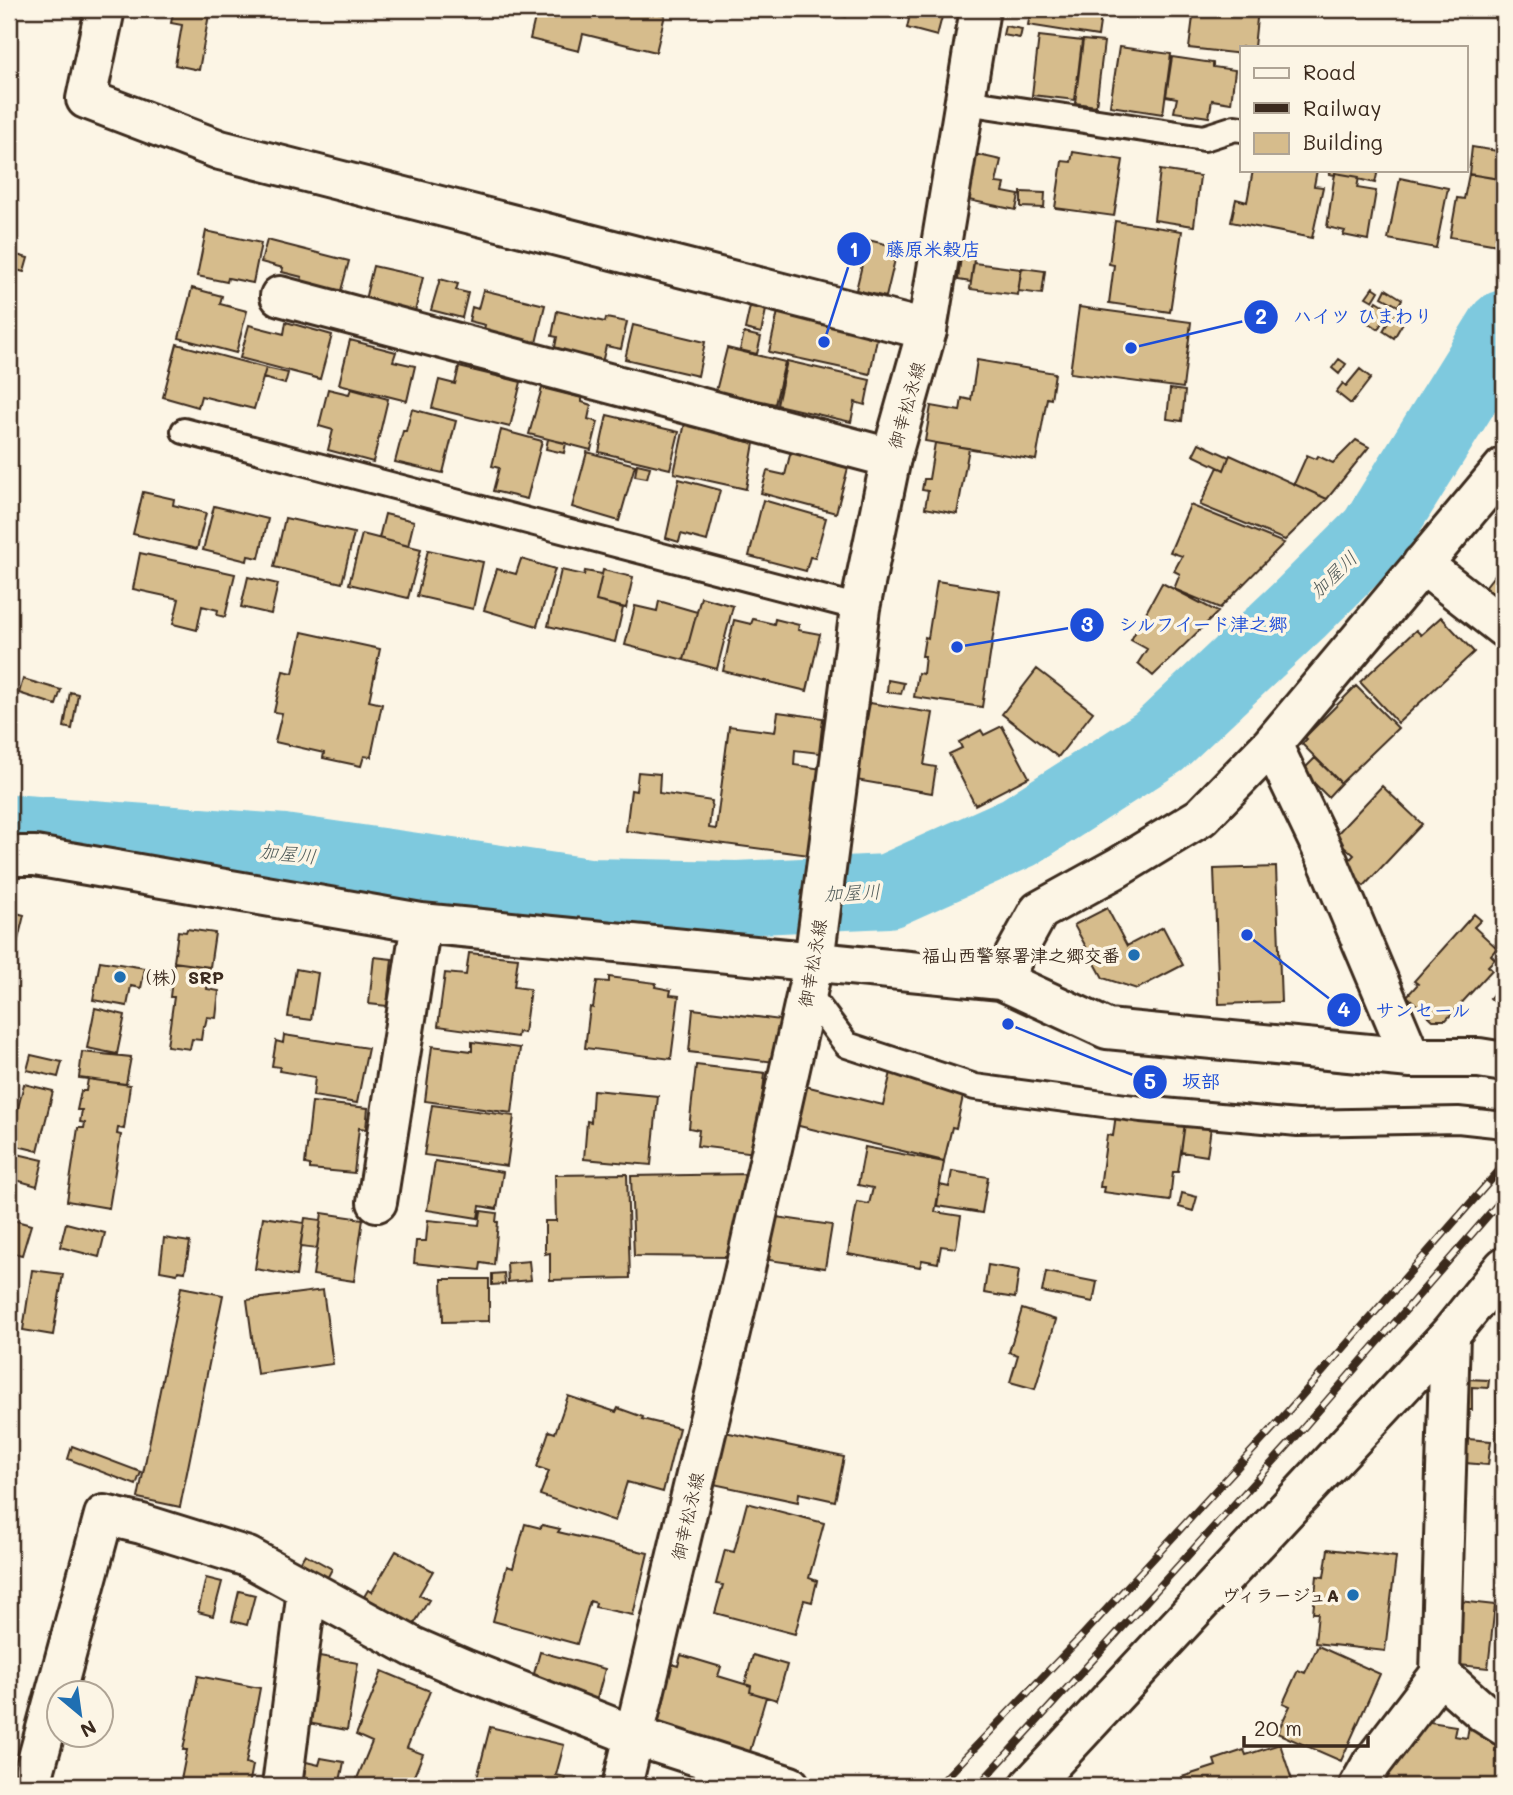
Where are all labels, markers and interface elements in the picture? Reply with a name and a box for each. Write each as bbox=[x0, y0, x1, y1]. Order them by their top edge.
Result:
legend bbox=[1240, 46, 1468, 172]
text: Road bbox=[1303, 58, 1355, 85]
text: Railway bbox=[1303, 94, 1382, 121]
text: Building bbox=[1303, 128, 1383, 155]
callout: 藤原米穀店 bbox=[836, 229, 994, 269]
text: 1 bbox=[849, 235, 859, 262]
text: 藤原米穀店 bbox=[885, 236, 981, 261]
callout: ハイツ ひまわり bbox=[1244, 297, 1447, 337]
text: 2 bbox=[1255, 302, 1267, 329]
text: ハイツ ひまわり bbox=[1293, 303, 1433, 328]
street label: 御幸松永線 bbox=[882, 358, 930, 452]
water label: 加屋川 bbox=[1304, 545, 1362, 603]
callout: シルフイード津之郷 bbox=[1070, 605, 1302, 645]
text: 3 bbox=[1081, 610, 1093, 637]
text: シルフイード津之郷 bbox=[1119, 611, 1287, 636]
water label: 加屋川 bbox=[258, 838, 318, 868]
water label: 加屋川 bbox=[823, 878, 881, 906]
street label: 御幸松永線 bbox=[792, 917, 832, 1009]
place label: 福山西警察署津之郷交番 bbox=[922, 943, 1120, 967]
marker: 福山西警察署津之郷交番 bbox=[1126, 947, 1142, 963]
place label: （株）SRP bbox=[134, 965, 224, 989]
marker: （株）SRP bbox=[112, 969, 128, 985]
callout: サンセール bbox=[1326, 990, 1484, 1030]
text: 4 bbox=[1337, 995, 1351, 1022]
text: サンセール bbox=[1375, 997, 1471, 1022]
callout: 坂部 bbox=[1133, 1062, 1234, 1102]
text: 5 bbox=[1144, 1067, 1156, 1094]
text: 坂部 bbox=[1182, 1068, 1220, 1093]
street label: 御幸松永線 bbox=[665, 1469, 709, 1563]
place label: ヴィラージュA bbox=[1221, 1583, 1339, 1607]
marker: ヴィラージュA bbox=[1345, 1587, 1361, 1603]
north arrow bbox=[46, 1680, 116, 1750]
scale bar bbox=[1244, 1704, 1368, 1748]
text: 20 m bbox=[1254, 1714, 1302, 1741]
text: N bbox=[76, 1715, 101, 1744]

